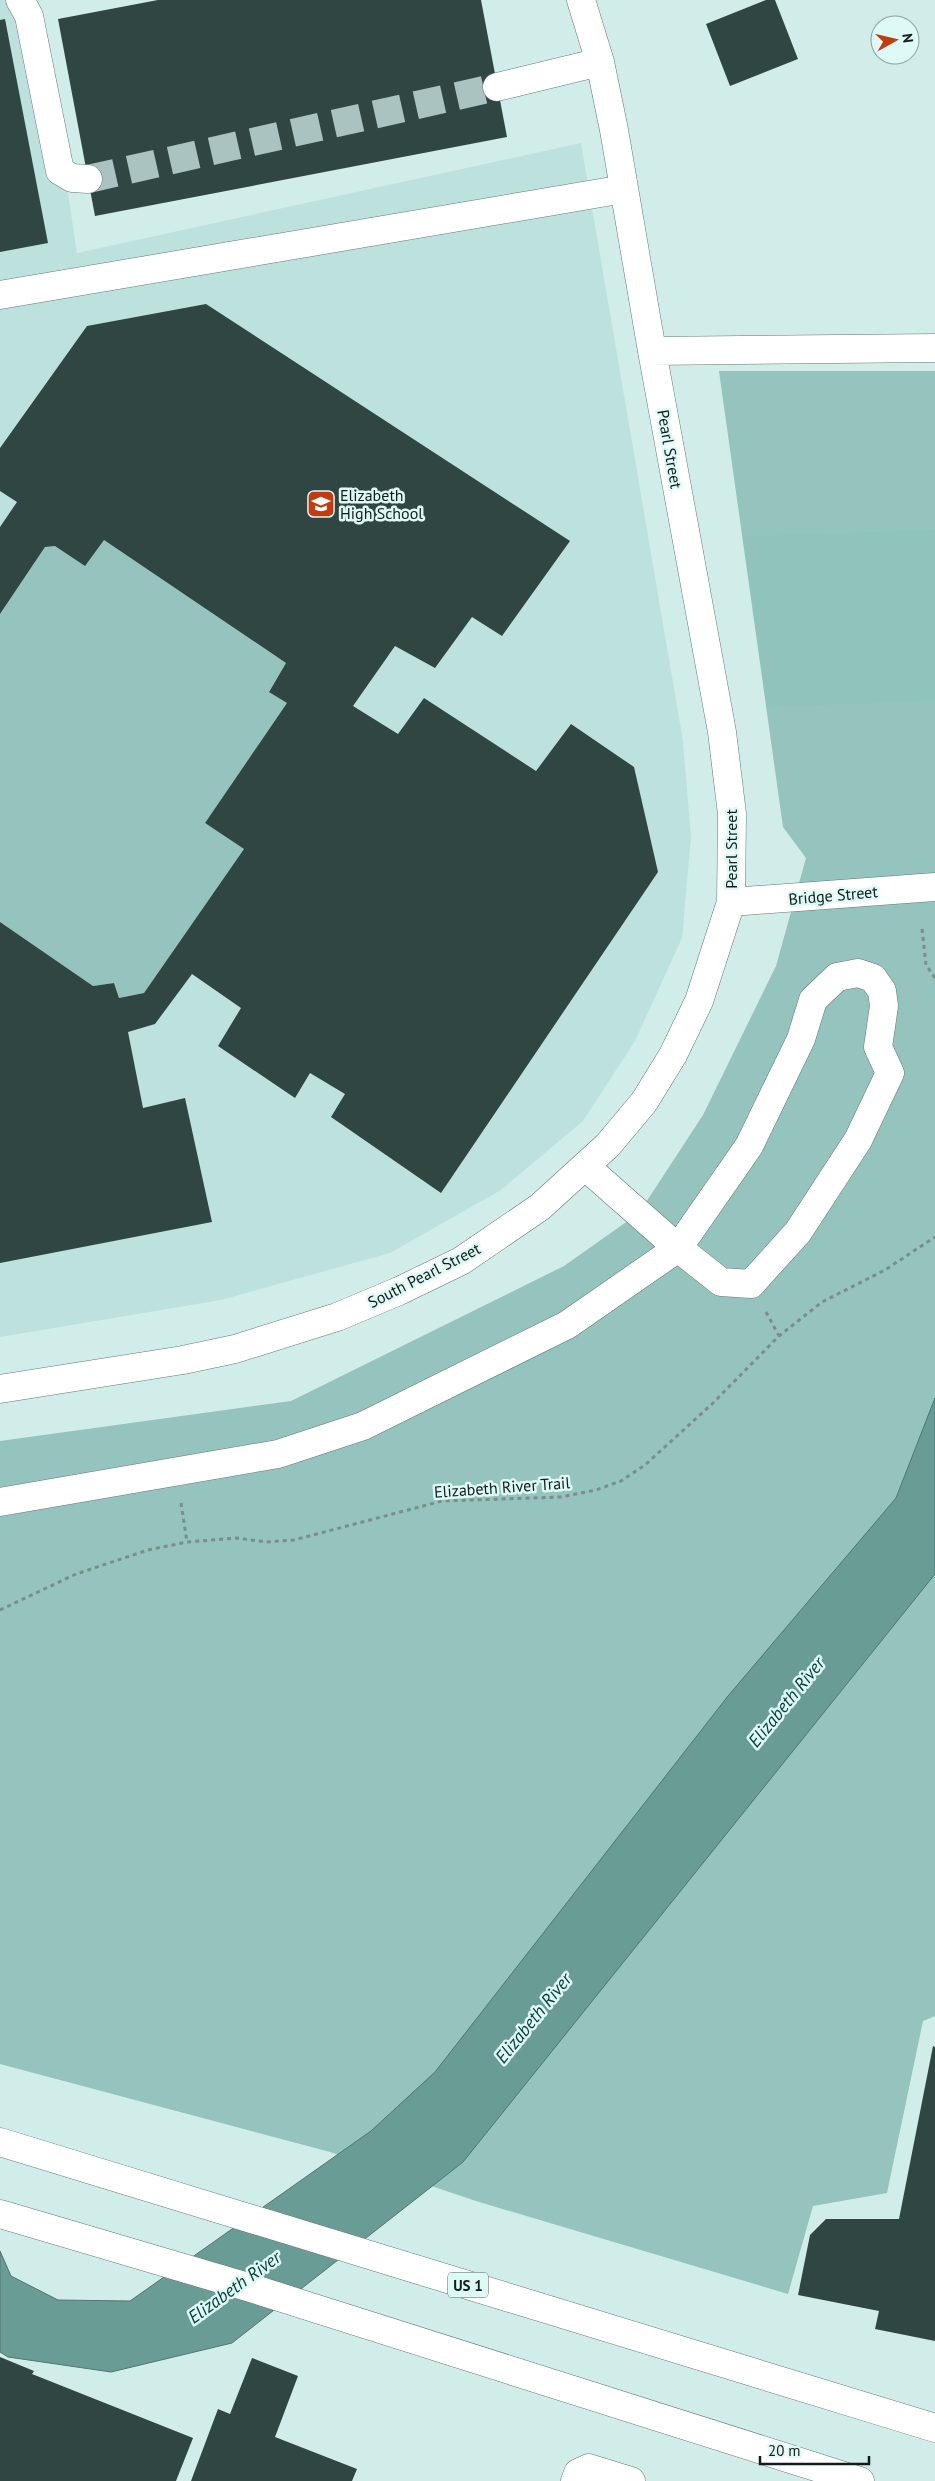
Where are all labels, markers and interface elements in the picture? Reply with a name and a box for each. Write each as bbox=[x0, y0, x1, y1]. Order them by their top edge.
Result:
north arrow bbox=[870, 15, 920, 65]
text: N bbox=[898, 32, 917, 44]
street label: Pearl Street bbox=[653, 408, 687, 491]
place label: Elizabeth High School bbox=[340, 485, 423, 523]
school or university icon: Elizabeth High School bbox=[306, 489, 336, 519]
street label: Pearl Street bbox=[721, 809, 741, 889]
street label: Bridge Street bbox=[788, 881, 879, 909]
street label: South Pearl Street bbox=[364, 1238, 484, 1312]
street label: Elizabeth River Trail bbox=[433, 1472, 571, 1502]
water label: Elizabeth River bbox=[743, 1651, 830, 1752]
water label: Elizabeth River bbox=[490, 1967, 577, 2068]
water label: Elizabeth River bbox=[183, 2245, 286, 2328]
road number: US 1 bbox=[448, 2272, 488, 2298]
scale bar bbox=[760, 2434, 869, 2466]
text: 20 m bbox=[768, 2441, 801, 2460]

